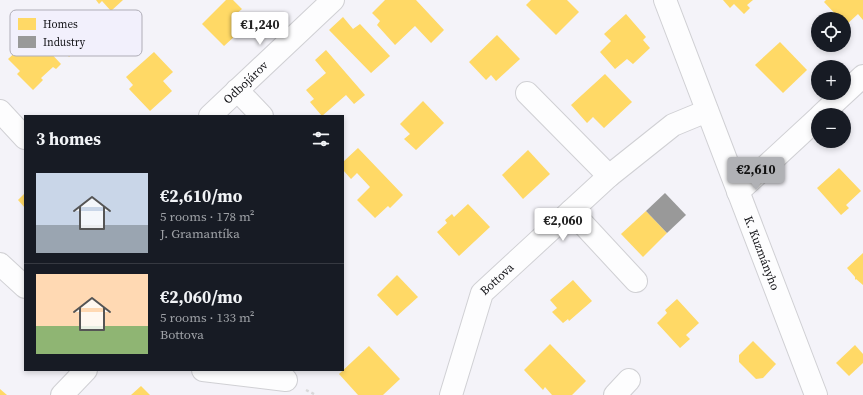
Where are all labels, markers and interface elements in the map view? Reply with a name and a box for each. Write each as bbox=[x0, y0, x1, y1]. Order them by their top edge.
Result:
legend bbox=[10, 10, 142, 56]
pin: €1,240 bbox=[227, 12, 293, 46]
map controls bbox=[811, 12, 851, 148]
button: locate bbox=[811, 12, 851, 52]
text: €1,240 bbox=[240, 16, 280, 33]
text: Homes bbox=[43, 17, 78, 32]
text: Industry bbox=[43, 35, 85, 50]
street label: Odbojárov bbox=[220, 57, 271, 107]
button: + bbox=[811, 60, 851, 100]
button: − bbox=[811, 108, 851, 148]
text: 3 homes bbox=[36, 127, 101, 151]
icon: filters bbox=[310, 128, 332, 150]
pin: €2,610 bbox=[723, 157, 789, 191]
text: €2,610 bbox=[736, 161, 776, 178]
text: €2,610/mo bbox=[160, 184, 242, 208]
icon: home bbox=[68, 189, 116, 237]
text: 5 rooms · 178 m² bbox=[160, 208, 255, 225]
pin: €2,060 bbox=[530, 208, 596, 242]
text: €2,060 bbox=[543, 212, 583, 229]
street label: K. Kuzmányho bbox=[740, 214, 783, 293]
text: J. Gramantíka bbox=[160, 225, 240, 242]
street label: Bottova bbox=[477, 259, 518, 299]
text: €2,060/mo bbox=[160, 285, 242, 309]
icon: home bbox=[68, 290, 116, 338]
text: 5 rooms · 133 m² bbox=[160, 309, 255, 326]
text: Bottova bbox=[160, 326, 204, 343]

